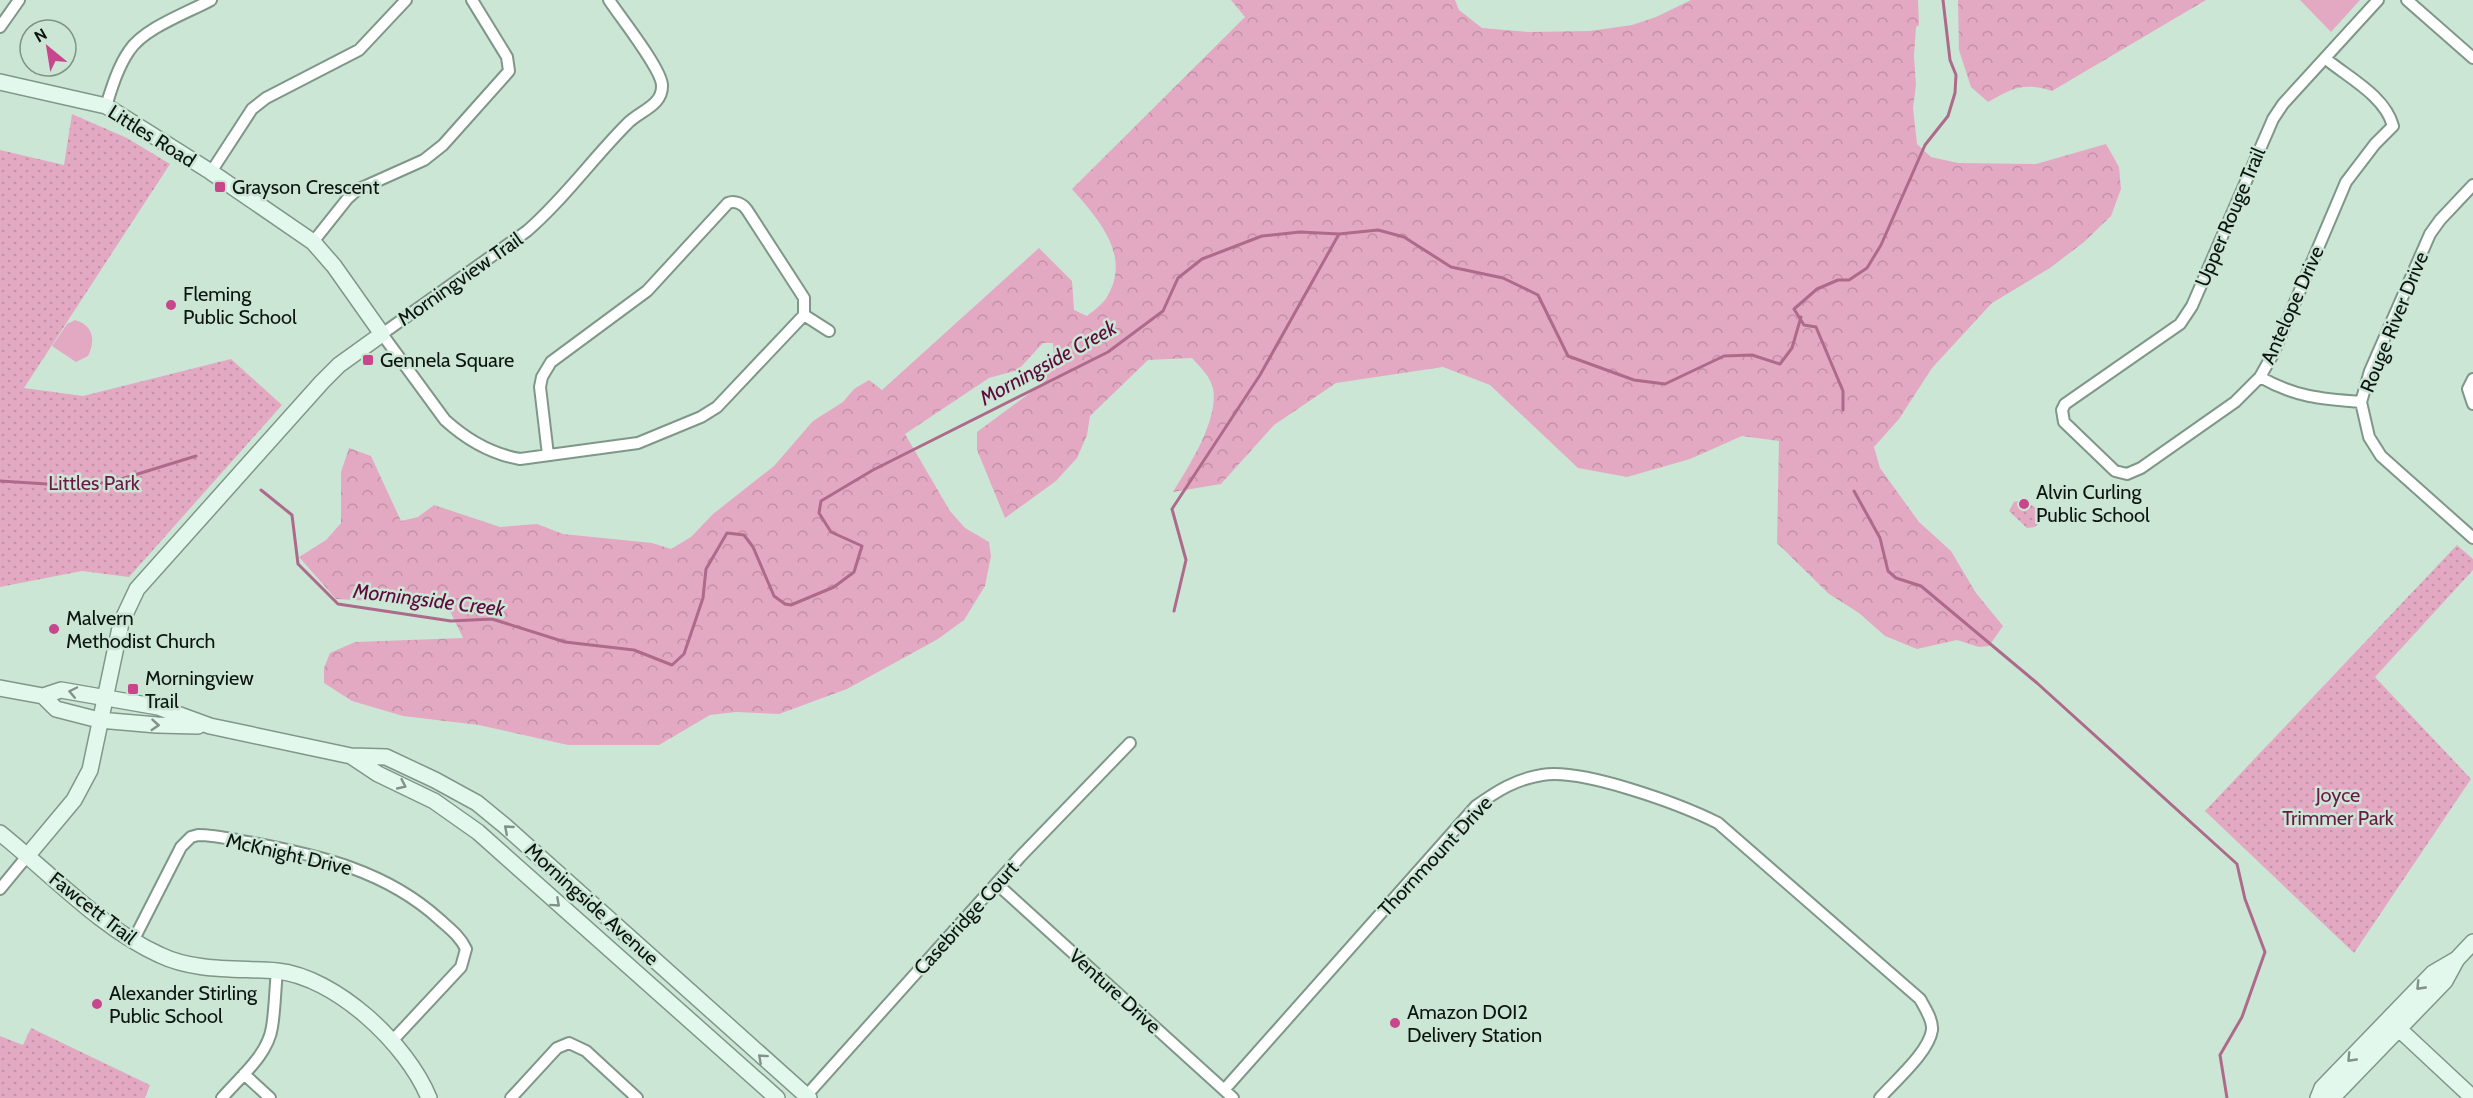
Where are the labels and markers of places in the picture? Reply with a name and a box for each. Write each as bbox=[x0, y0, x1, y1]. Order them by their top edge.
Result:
place label: Grayson Crescent bbox=[232, 175, 380, 199]
marker: Grayson Crescent bbox=[213, 180, 227, 194]
place label: Fleming Public School bbox=[183, 282, 297, 329]
marker: Fleming Public School bbox=[164, 298, 178, 312]
place label: Gennela Square bbox=[380, 348, 514, 372]
marker: Gennela Square bbox=[361, 353, 375, 367]
place label: Alvin Curling Public School bbox=[2036, 480, 2150, 527]
marker: Alvin Curling Public School bbox=[2017, 497, 2031, 511]
place label: Malvern Methodist Church bbox=[66, 606, 215, 653]
marker: Malvern Methodist Church bbox=[47, 622, 61, 636]
place label: Morningview Trail bbox=[145, 666, 254, 713]
marker: Morningview Trail bbox=[126, 682, 140, 696]
place label: Alexander Stirling Public School bbox=[109, 981, 258, 1028]
marker: Alexander Stirling Public School bbox=[90, 997, 104, 1011]
place label: Amazon DOI2 Delivery Station bbox=[1407, 1000, 1542, 1047]
marker: Amazon DOI2 Delivery Station bbox=[1388, 1016, 1402, 1030]

